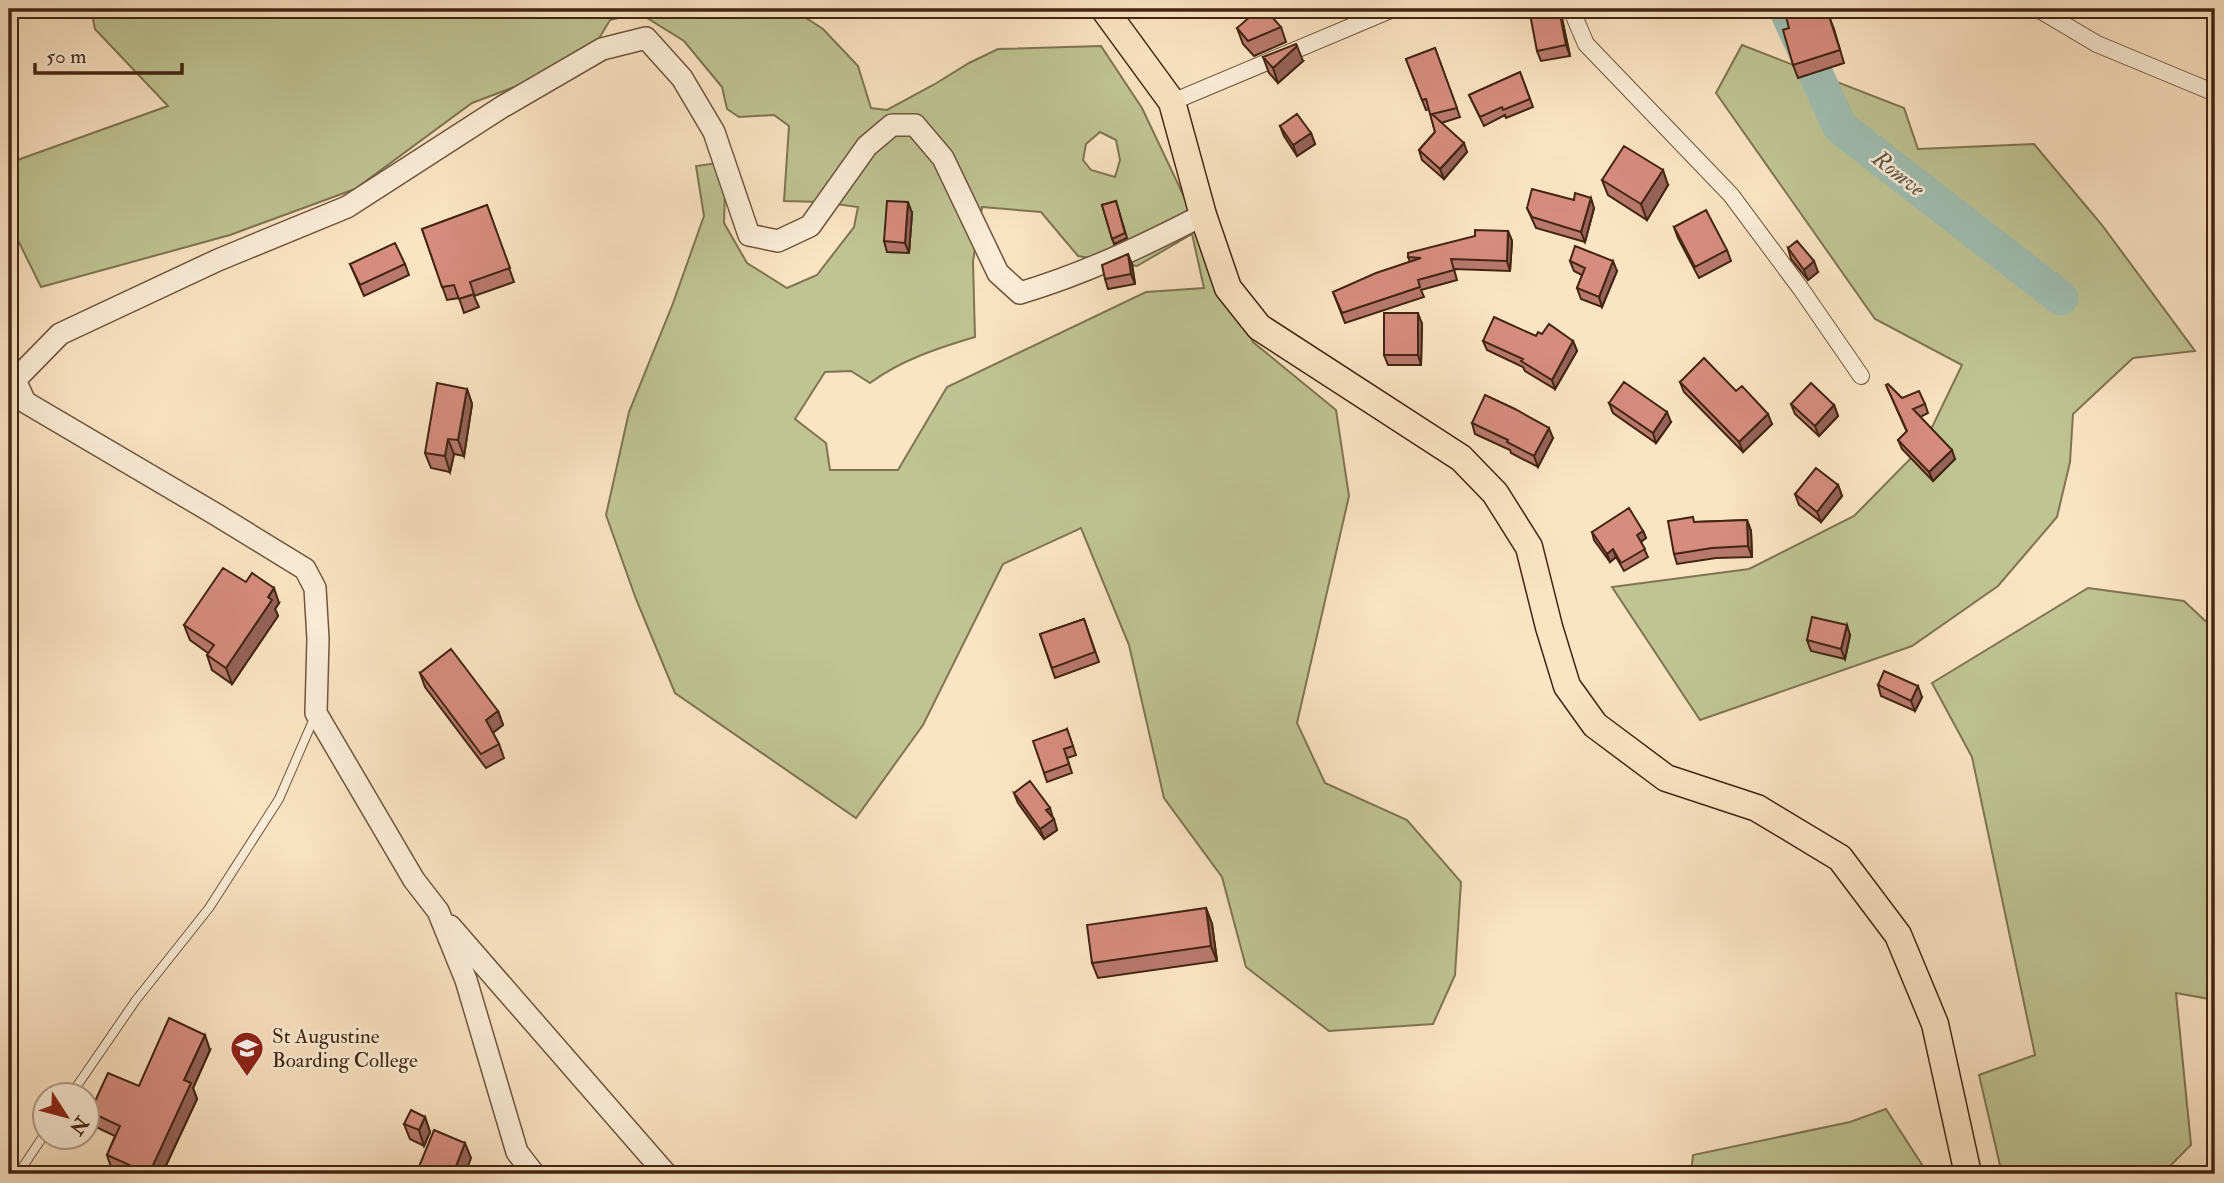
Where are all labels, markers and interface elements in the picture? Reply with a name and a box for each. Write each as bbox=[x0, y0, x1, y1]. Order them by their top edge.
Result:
scale bar bbox=[35, 32, 182, 76]
text: 50 m bbox=[46, 43, 87, 70]
water label: Romve bbox=[1866, 143, 1931, 203]
place label: St Augustine Boarding College bbox=[272, 1023, 418, 1074]
school or university icon: St Augustine Boarding College bbox=[228, 1029, 266, 1078]
north arrow bbox=[32, 1082, 102, 1152]
text: N bbox=[64, 1111, 94, 1140]

